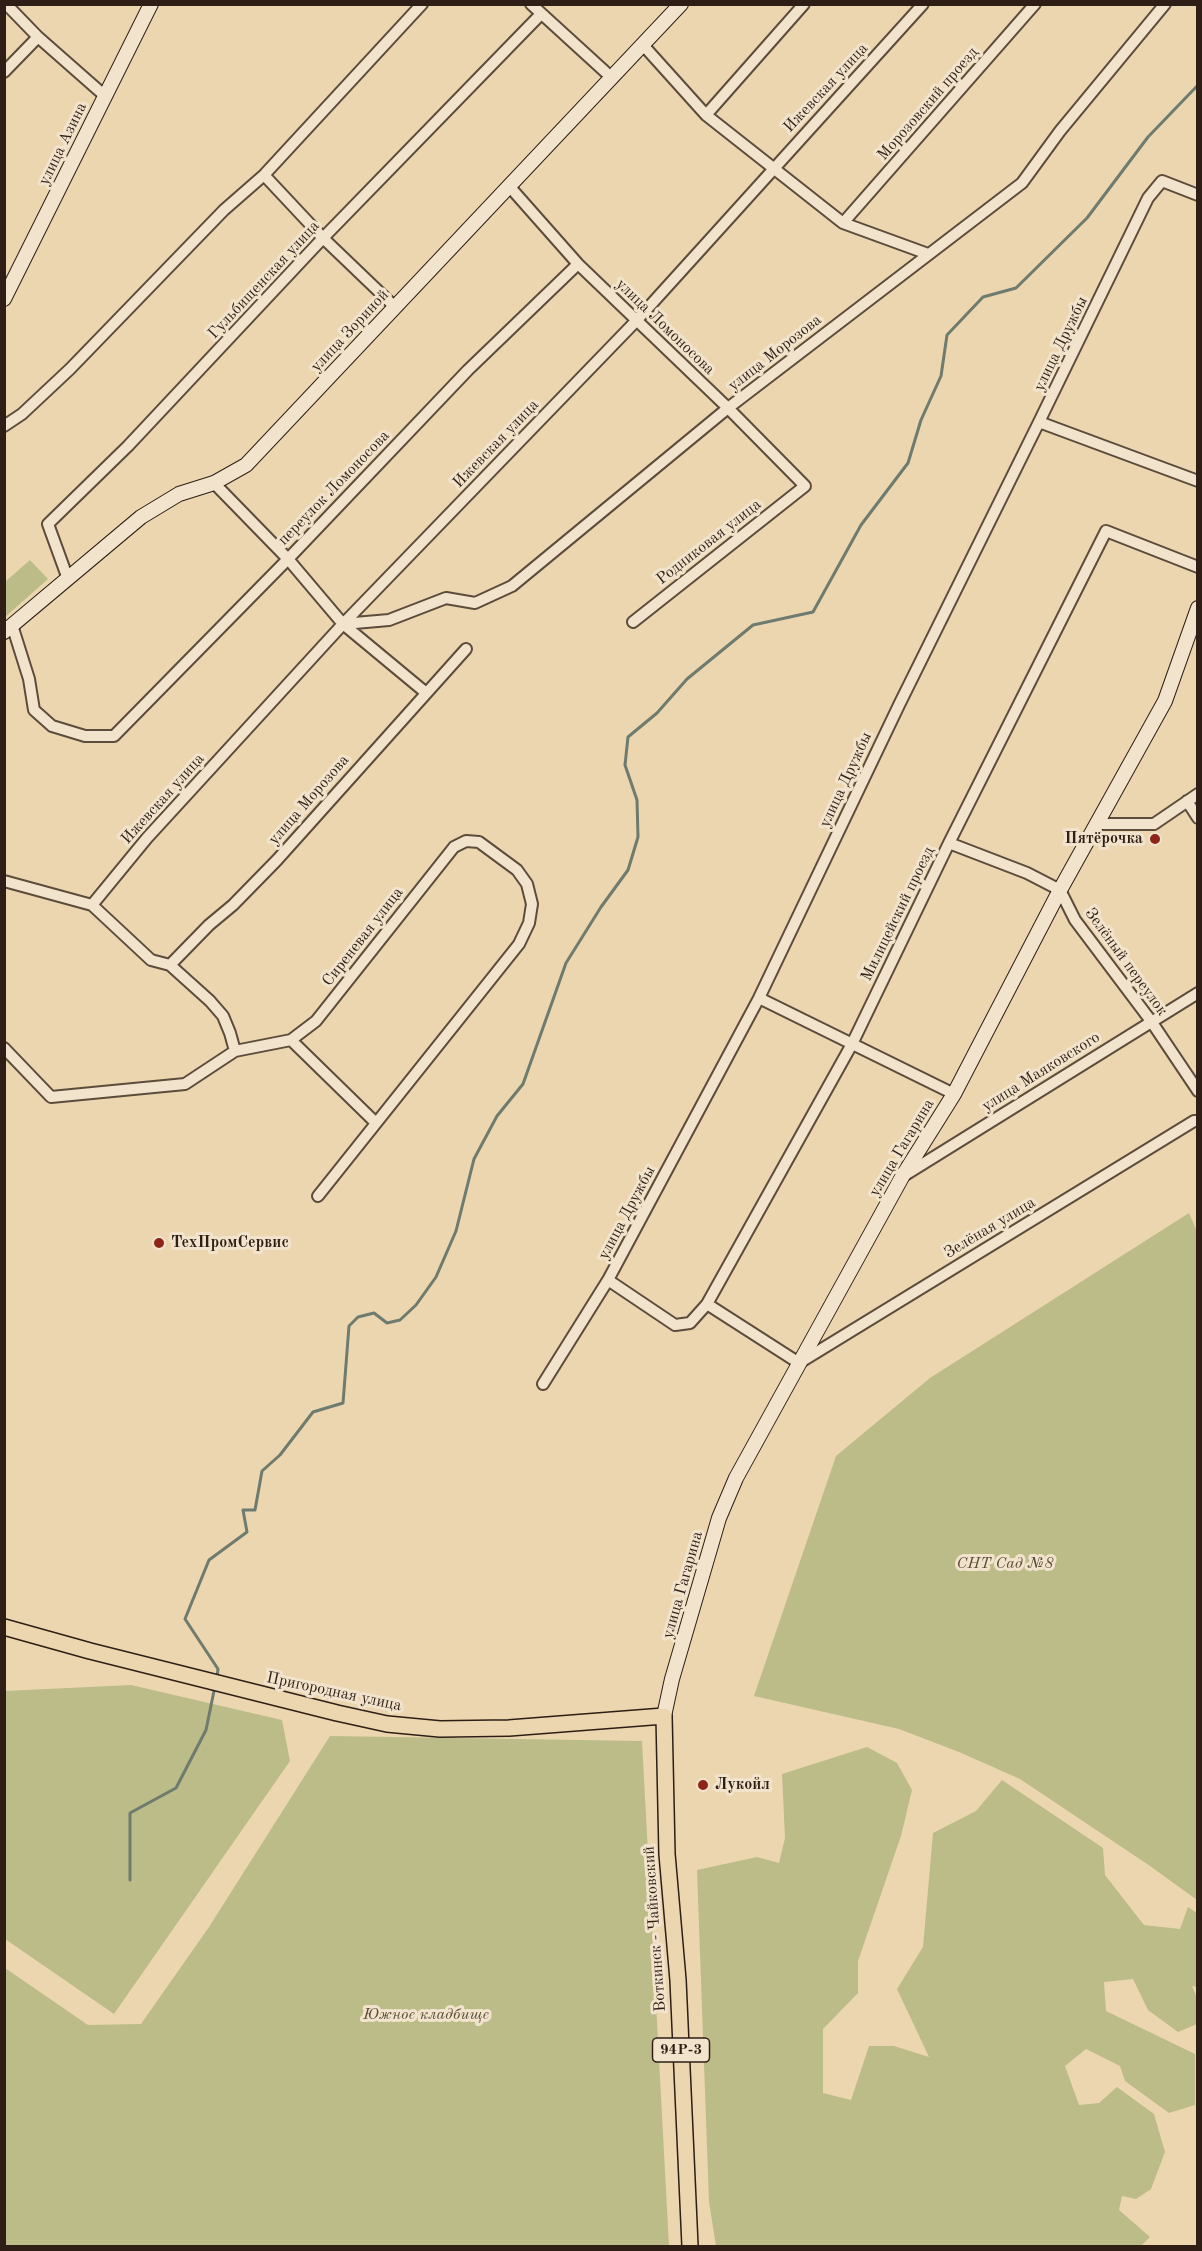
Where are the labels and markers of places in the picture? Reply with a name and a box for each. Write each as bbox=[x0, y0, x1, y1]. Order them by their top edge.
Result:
place label: Пятёрочка bbox=[1065, 829, 1143, 849]
marker: Пятёрочка bbox=[1148, 832, 1162, 846]
place label: ТехПромСервис bbox=[171, 1233, 289, 1253]
marker: ТехПромСервис bbox=[152, 1236, 166, 1250]
place label: Лукойл bbox=[715, 1775, 770, 1795]
marker: Лукойл bbox=[696, 1778, 710, 1792]

